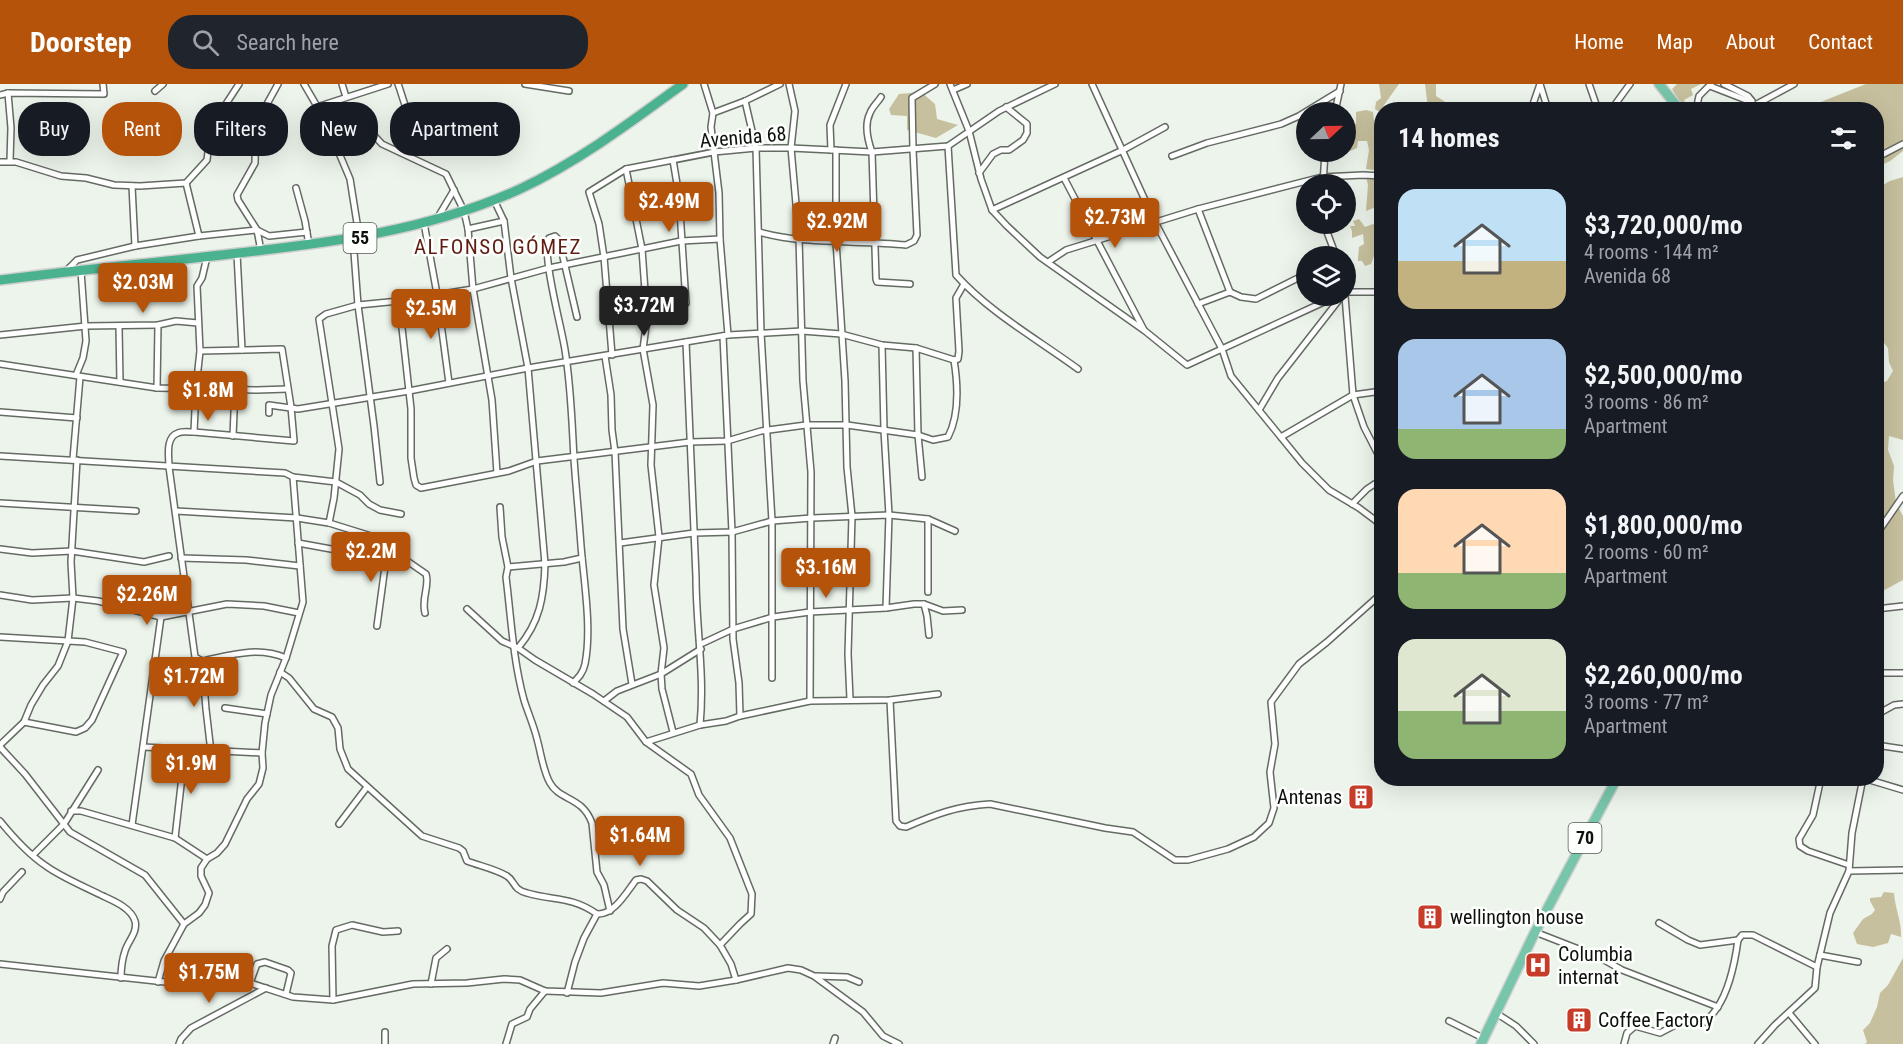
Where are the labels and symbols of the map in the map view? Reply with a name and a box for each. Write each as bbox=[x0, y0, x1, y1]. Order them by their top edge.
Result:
north arrow bbox=[1296, 102, 1356, 162]
street label: Avenida 68 bbox=[699, 121, 787, 153]
pin: $2.49M bbox=[620, 182, 718, 233]
pin: $2.73M bbox=[1066, 198, 1164, 249]
pin: $2.92M bbox=[788, 202, 886, 253]
road number: 55 bbox=[344, 223, 376, 253]
district label: ALFONSO GÓMEZ bbox=[414, 235, 582, 259]
pin: $2.03M bbox=[94, 263, 192, 314]
pin: $3.72M bbox=[595, 286, 693, 337]
pin: $2.5M bbox=[389, 289, 473, 340]
pin: $1.8M bbox=[166, 371, 250, 422]
pin: $2.2M bbox=[329, 532, 413, 583]
pin: $3.16M bbox=[777, 548, 875, 599]
pin: $2.26M bbox=[98, 575, 196, 626]
pin: $1.72M bbox=[145, 657, 243, 708]
pin: $1.9M bbox=[149, 744, 233, 795]
building icon: Antenas bbox=[1346, 782, 1376, 812]
place label: Antenas bbox=[1277, 785, 1342, 809]
pin: $1.64M bbox=[591, 816, 689, 867]
road number: 70 bbox=[1568, 823, 1602, 853]
building icon: wellington house bbox=[1415, 902, 1445, 932]
place label: wellington house bbox=[1450, 905, 1584, 929]
place label: Columbia internat bbox=[1558, 942, 1633, 989]
hospital icon: Columbia internat bbox=[1523, 950, 1553, 980]
pin: $1.75M bbox=[160, 953, 258, 1004]
building icon: Coffee Factory bbox=[1564, 1005, 1594, 1035]
place label: Coffee Factory bbox=[1598, 1008, 1714, 1032]

